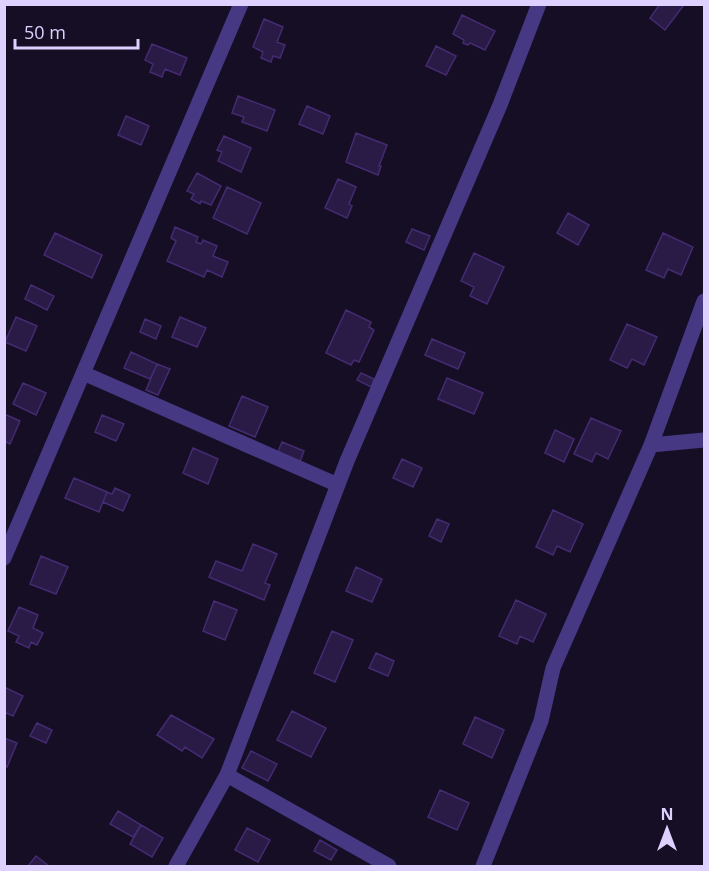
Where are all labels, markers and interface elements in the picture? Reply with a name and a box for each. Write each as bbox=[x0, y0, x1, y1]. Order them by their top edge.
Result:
scale bar bbox=[15, 12, 138, 50]
text: 50 m bbox=[24, 20, 66, 44]
north arrow bbox=[637, 799, 697, 859]
text: N bbox=[660, 803, 674, 825]

